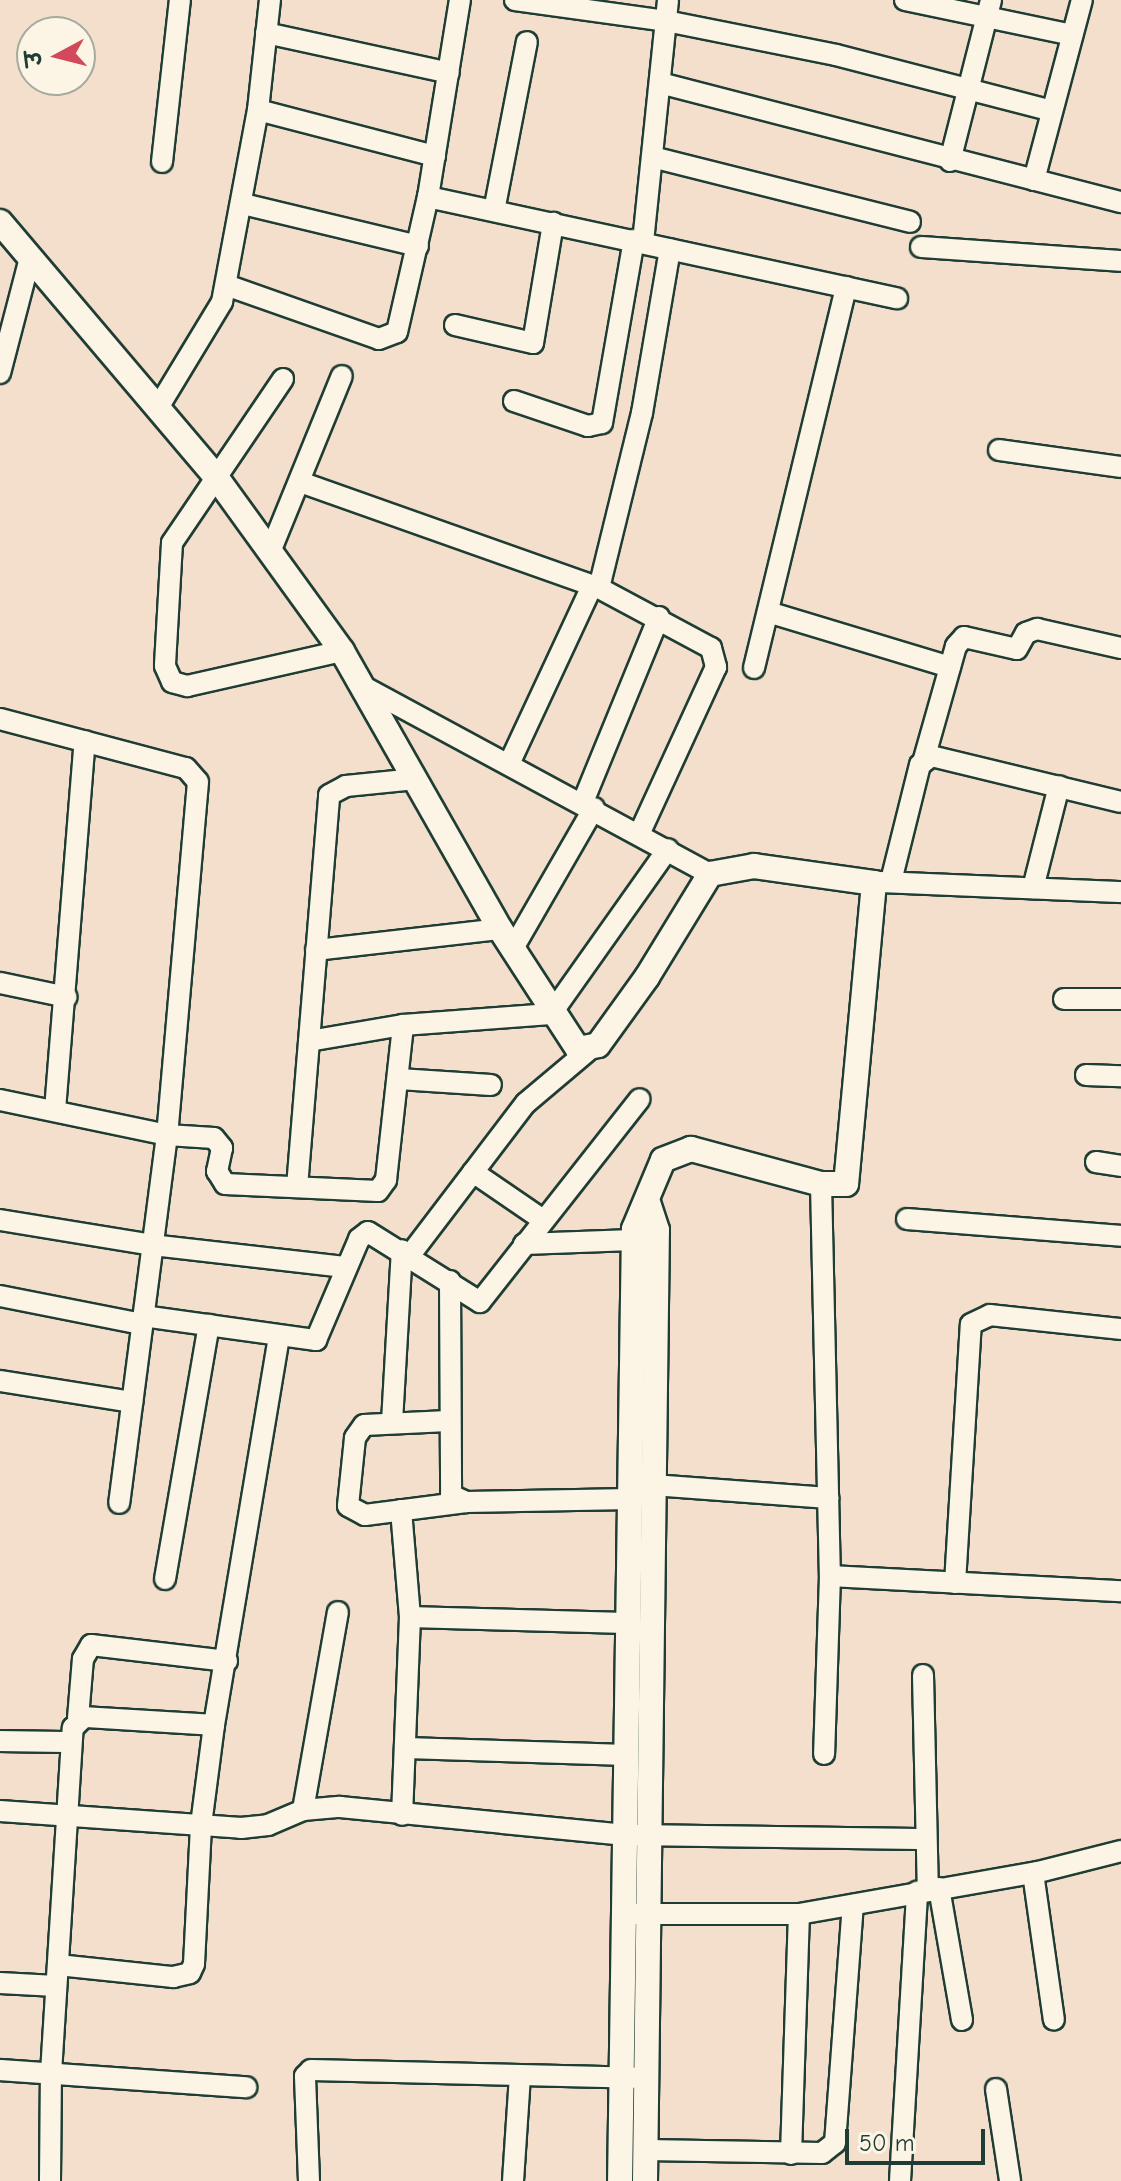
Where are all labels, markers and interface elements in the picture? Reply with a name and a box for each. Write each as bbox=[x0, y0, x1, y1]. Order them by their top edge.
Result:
north arrow bbox=[16, 16, 96, 96]
text: उ bbox=[20, 50, 48, 68]
scale bar bbox=[849, 2113, 989, 2163]
text: 50 m bbox=[859, 2129, 915, 2157]

